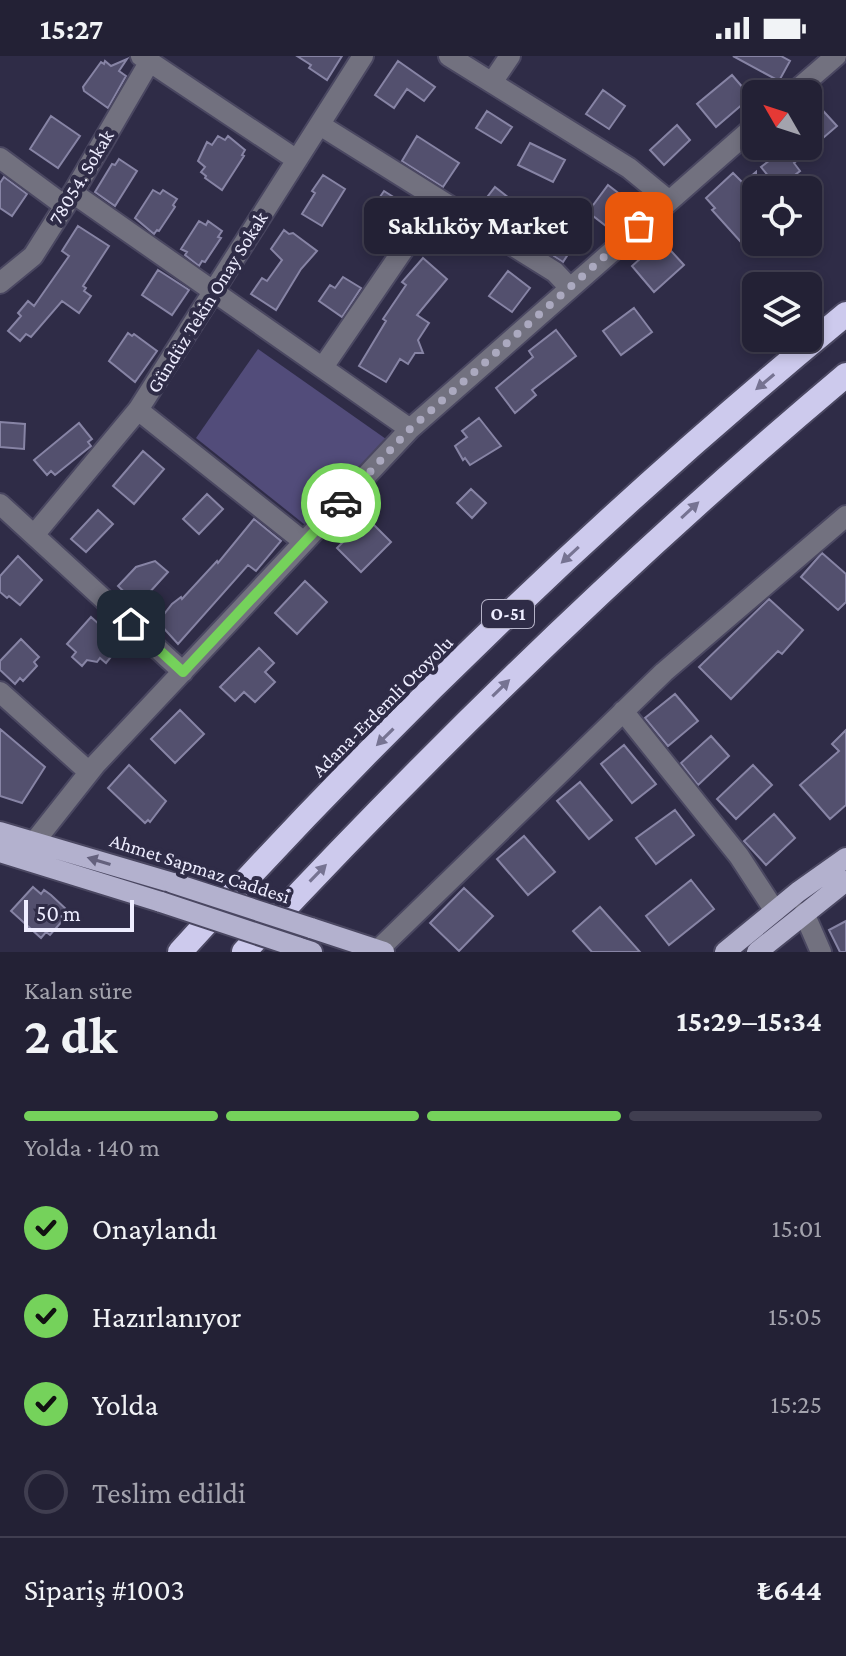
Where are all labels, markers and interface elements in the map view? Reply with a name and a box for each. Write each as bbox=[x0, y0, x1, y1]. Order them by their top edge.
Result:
text: 15:27 bbox=[40, 12, 103, 45]
north arrow bbox=[742, 80, 822, 160]
map controls bbox=[742, 80, 822, 352]
street label: 78054. Sokak bbox=[44, 125, 118, 228]
button: locate bbox=[742, 176, 822, 256]
pin bbox=[605, 192, 673, 260]
callout: Saklıköy Market bbox=[363, 198, 591, 254]
icon: bag bbox=[617, 204, 661, 248]
street label: Gündüz Tekin Onay Sokak bbox=[142, 207, 273, 397]
text: Saklıköy Market bbox=[388, 211, 568, 240]
button: layers bbox=[742, 272, 822, 352]
one-way arrow bbox=[755, 373, 775, 390]
courier bbox=[301, 463, 381, 543]
icon: car bbox=[319, 481, 363, 525]
one-way arrow bbox=[681, 501, 700, 519]
one-way arrow bbox=[561, 545, 580, 563]
pin bbox=[97, 590, 165, 658]
road number: O-51 bbox=[482, 600, 534, 628]
icon: home bbox=[109, 602, 153, 646]
street label: Adana-Erdemli Otoyolu bbox=[307, 631, 458, 782]
one-way arrow bbox=[491, 679, 510, 698]
one-way arrow bbox=[376, 727, 394, 746]
street label: Ahmet Sapmaz Caddesi bbox=[107, 829, 293, 908]
one-way arrow bbox=[86, 854, 110, 867]
one-way arrow bbox=[308, 864, 327, 883]
scale bar bbox=[24, 896, 134, 932]
text: 50 m bbox=[36, 901, 81, 926]
text: Kalan süre bbox=[24, 976, 133, 1005]
text: 15:29–15:34 bbox=[676, 1004, 822, 1037]
text: 2 dk bbox=[24, 1006, 117, 1064]
text: Yolda · 140 m bbox=[24, 1133, 160, 1162]
icon: check bbox=[24, 1206, 68, 1250]
text: Onaylandı bbox=[92, 1212, 217, 1245]
text: 15:01 bbox=[772, 1214, 822, 1243]
icon: check bbox=[24, 1294, 68, 1338]
text: Hazırlanıyor bbox=[92, 1300, 241, 1333]
text: 15:05 bbox=[768, 1302, 822, 1331]
icon: check bbox=[24, 1382, 68, 1426]
text: Yolda bbox=[92, 1388, 158, 1421]
text: 15:25 bbox=[771, 1390, 822, 1419]
text: Teslim edildi bbox=[92, 1476, 246, 1509]
text: Sipariş #1003 bbox=[24, 1573, 185, 1606]
text: ₺644 bbox=[758, 1573, 822, 1606]

